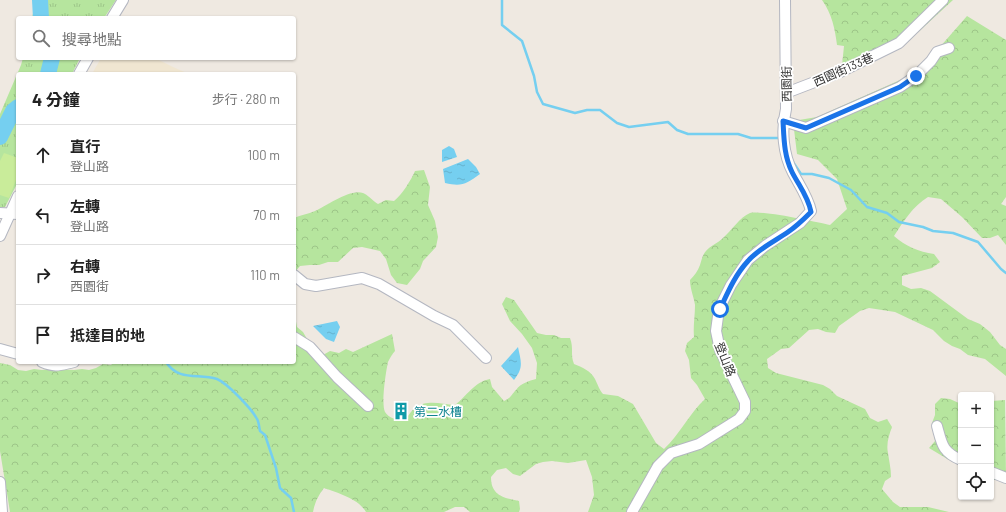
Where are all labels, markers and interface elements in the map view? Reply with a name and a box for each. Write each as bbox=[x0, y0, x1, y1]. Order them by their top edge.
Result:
search box bbox=[16, 16, 296, 60]
icon: search bbox=[30, 27, 52, 49]
text: 搜尋地點 bbox=[62, 30, 122, 48]
street label: 西園街133巷 bbox=[811, 49, 875, 89]
street label: 西園街 bbox=[779, 66, 793, 102]
route end bbox=[907, 67, 925, 85]
text: 4 分鐘 bbox=[32, 89, 80, 109]
text: 步行 · 280 m bbox=[212, 91, 280, 107]
text: 直行 bbox=[70, 137, 100, 155]
icon: ahead bbox=[32, 144, 54, 166]
text: 100 m bbox=[247, 147, 280, 163]
text: 登山路 bbox=[70, 158, 109, 174]
text: 左轉 bbox=[70, 197, 100, 215]
icon: left bbox=[32, 204, 54, 226]
text: 70 m bbox=[253, 207, 280, 223]
text: 登山路 bbox=[70, 218, 109, 234]
text: 右轉 bbox=[70, 257, 100, 275]
icon: right bbox=[32, 264, 54, 286]
text: 110 m bbox=[250, 267, 280, 283]
text: 西園街 bbox=[70, 278, 109, 294]
route start bbox=[711, 300, 729, 318]
icon: arrive bbox=[32, 324, 54, 346]
text: 抵達目的地 bbox=[70, 326, 145, 344]
street label: 登山路 bbox=[713, 340, 739, 378]
map controls bbox=[958, 392, 994, 500]
button: + bbox=[958, 392, 994, 428]
building icon: 第二水槽 bbox=[391, 401, 411, 421]
place label: 第二水槽 bbox=[414, 404, 462, 418]
button: − bbox=[958, 428, 994, 464]
button: locate bbox=[958, 464, 994, 500]

